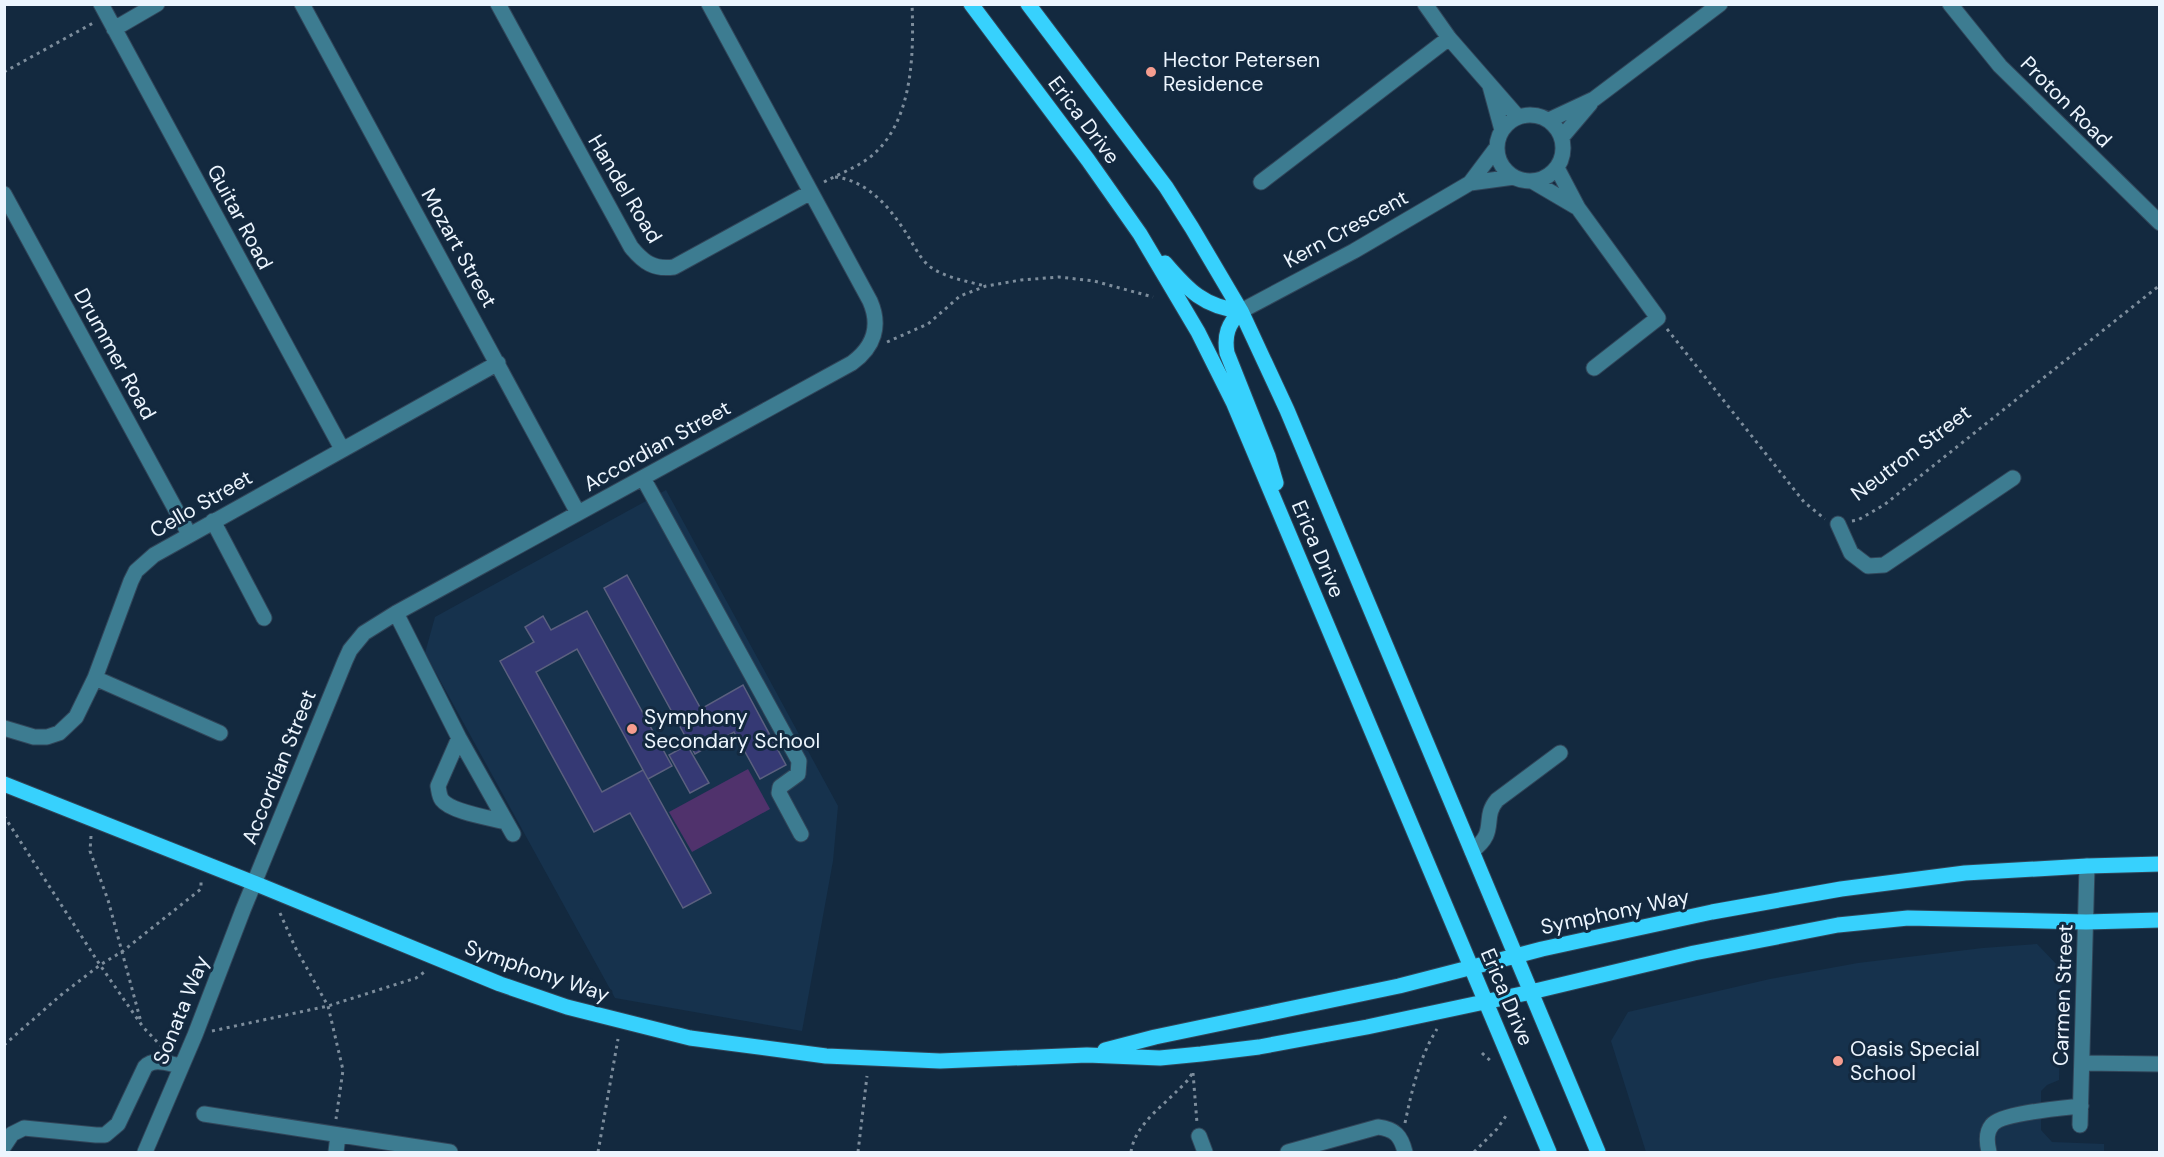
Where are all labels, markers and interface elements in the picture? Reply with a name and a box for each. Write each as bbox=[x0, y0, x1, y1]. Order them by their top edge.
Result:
place label: Hector Petersen Residence bbox=[1163, 46, 1320, 98]
street label: Proton Road bbox=[2014, 50, 2118, 154]
marker: Hector Petersen Residence bbox=[1144, 65, 1158, 79]
street label: Erica Drive bbox=[1042, 70, 1126, 170]
street label: Handel Road bbox=[582, 129, 668, 249]
street label: Guitar Road bbox=[201, 160, 279, 274]
street label: Mozart Street bbox=[415, 183, 503, 313]
street label: Kern Crescent bbox=[1279, 183, 1413, 275]
street label: Drummer Road bbox=[67, 283, 163, 425]
street label: Accordian Street bbox=[578, 394, 736, 498]
street label: Neutron Street bbox=[1845, 399, 1977, 507]
street label: Cello Street bbox=[145, 463, 257, 545]
street label: Erica Drive bbox=[1285, 496, 1351, 602]
street label: Accordian Street bbox=[235, 686, 323, 848]
place label: Symphony Secondary School bbox=[644, 703, 820, 755]
marker: Symphony Secondary School bbox=[625, 722, 639, 736]
street label: Symphony Way bbox=[1538, 883, 1692, 941]
street label: Carmen Street bbox=[2047, 924, 2079, 1066]
street label: Symphony Way bbox=[461, 933, 613, 1009]
street label: Erica Drive bbox=[1474, 944, 1540, 1050]
street label: Sonata Way bbox=[146, 951, 216, 1069]
place label: Oasis Special School bbox=[1850, 1035, 1980, 1087]
marker: Oasis Special School bbox=[1831, 1054, 1845, 1068]

